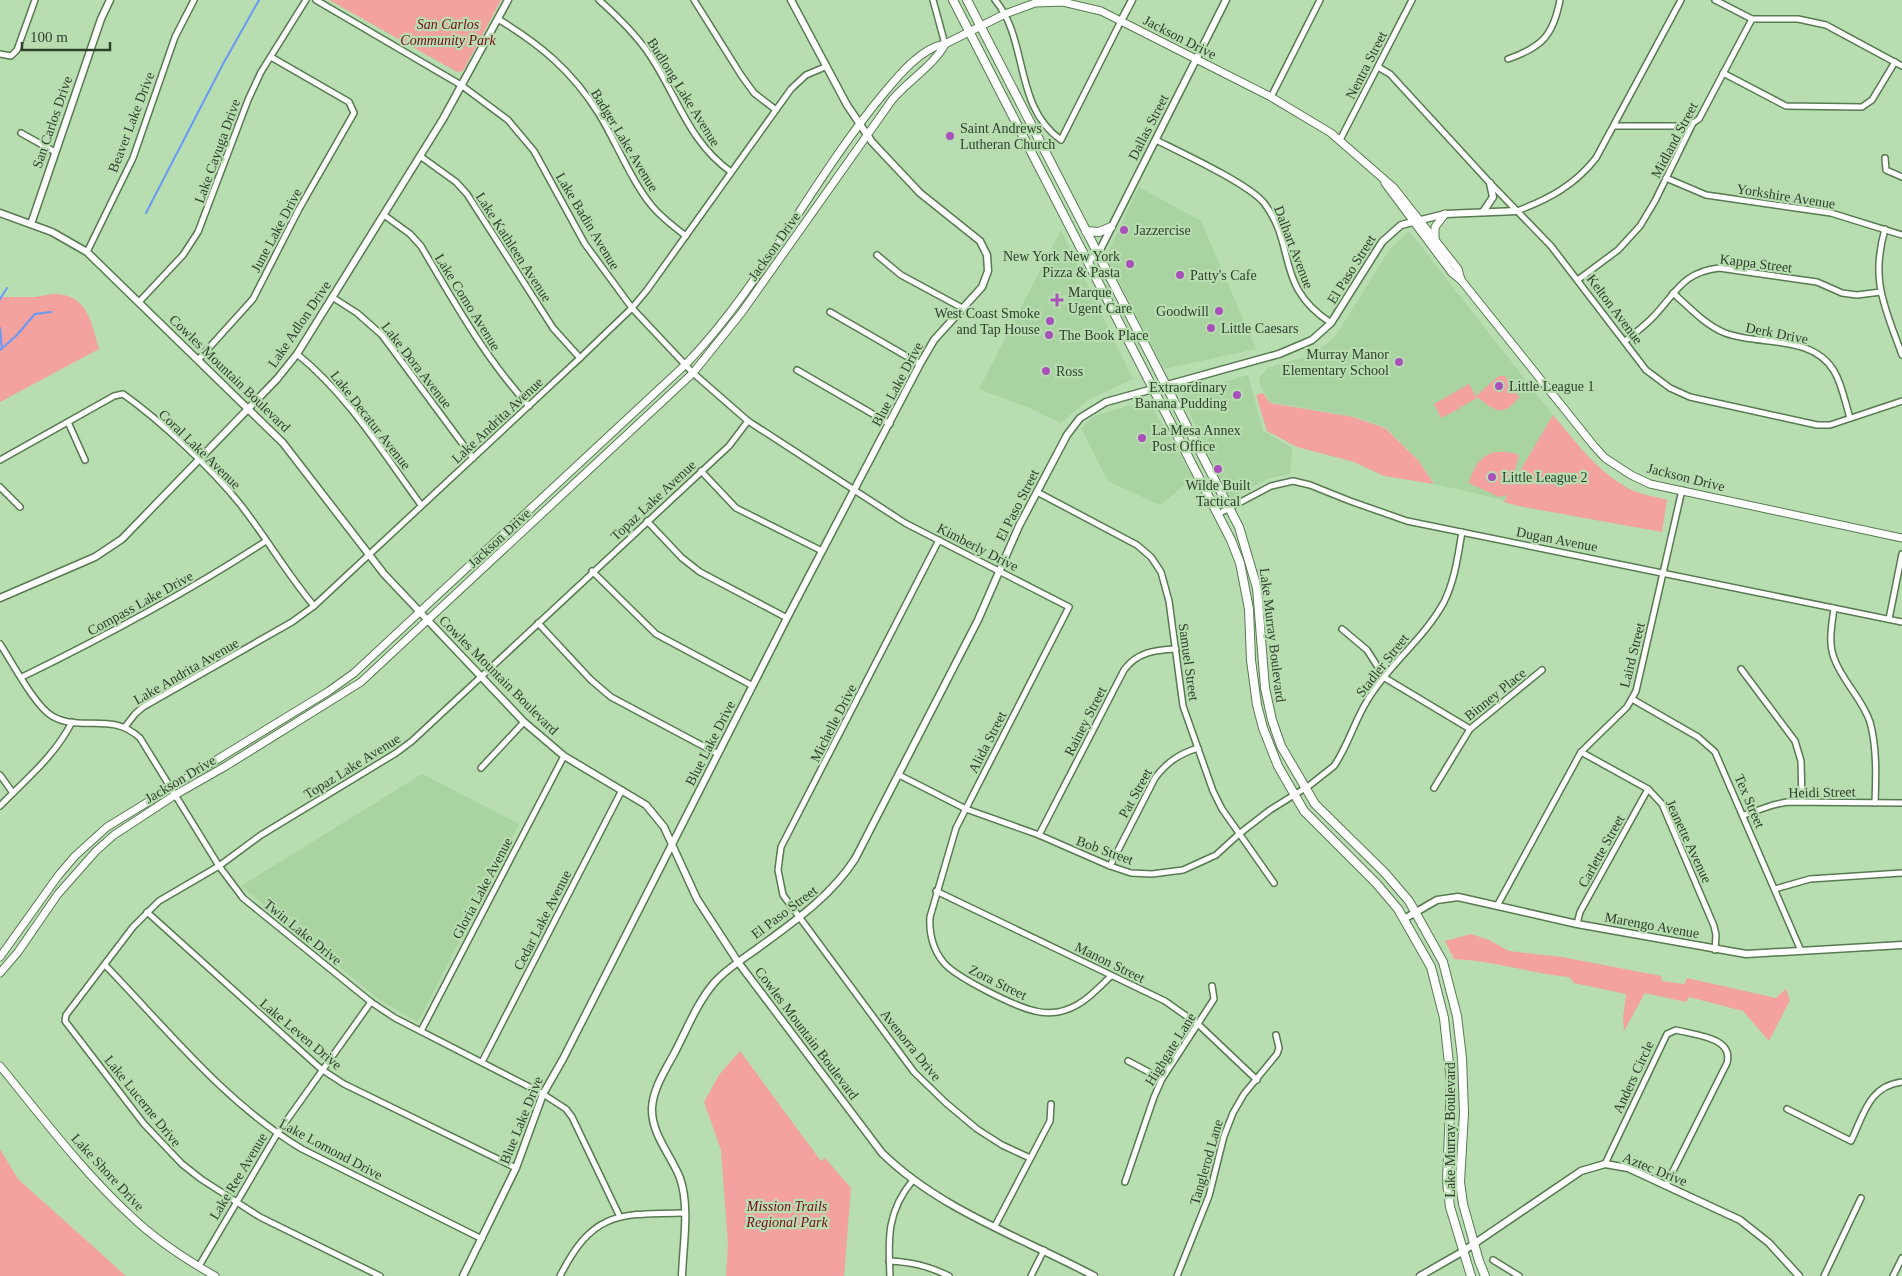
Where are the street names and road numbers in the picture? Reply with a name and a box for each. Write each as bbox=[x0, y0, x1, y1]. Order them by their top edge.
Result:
street label: Jackson Drive bbox=[1141, 13, 1219, 62]
street label: Nentra Street bbox=[1343, 29, 1390, 102]
street label: Budlong Lake Avenue bbox=[644, 35, 723, 149]
street label: Beaver Lake Drive bbox=[105, 70, 158, 175]
street label: San Carlos Drive bbox=[30, 74, 75, 170]
street label: Badger Lake Avenue bbox=[588, 86, 661, 194]
street label: Dallas Street bbox=[1125, 92, 1172, 163]
street label: Lake Cayuga Drive bbox=[192, 97, 243, 205]
street label: Midland Street bbox=[1648, 100, 1701, 181]
street label: Lake Badin Avenue bbox=[553, 170, 622, 272]
street label: Yorkshire Avenue bbox=[1735, 181, 1836, 212]
street label: June Lake Drive bbox=[248, 186, 305, 275]
street label: Lake Kathleen Avenue bbox=[473, 190, 555, 305]
street label: Dalhart Avenue bbox=[1271, 204, 1316, 291]
street label: Jackson Drive bbox=[745, 209, 803, 283]
street label: El Paso Street bbox=[1324, 232, 1379, 307]
street label: Lake Como Avenue bbox=[432, 251, 503, 353]
street label: Kappa Street bbox=[1719, 252, 1793, 275]
street label: Kelton Avenue bbox=[1584, 272, 1646, 347]
street label: Lake Adlon Drive bbox=[265, 278, 334, 370]
street label: Cowles Mountain Boulevard bbox=[166, 312, 293, 435]
street label: Lake Dora Avenue bbox=[378, 319, 455, 411]
street label: Derk Drive bbox=[1744, 320, 1809, 347]
street label: Blue Lake Drive bbox=[869, 340, 926, 429]
street label: Lake Decatur Avenue bbox=[327, 368, 414, 473]
street label: Lake Andrita Avenue bbox=[449, 374, 546, 466]
street label: Coral Lake Avenue bbox=[156, 407, 244, 492]
street label: Topaz Lake Avenue bbox=[608, 457, 699, 544]
street label: Jackson Drive bbox=[1645, 461, 1726, 494]
street label: El Paso Street bbox=[993, 467, 1042, 544]
street label: Jackson Drive bbox=[465, 506, 534, 571]
street label: Kimberly Drive bbox=[935, 521, 1021, 574]
street label: Dugan Avenue bbox=[1515, 524, 1599, 555]
street label: Lake Murray Boulevard bbox=[1257, 567, 1288, 703]
street label: Compass Lake Drive bbox=[85, 568, 196, 639]
street label: Cowles Mountain Boulevard bbox=[436, 613, 561, 738]
street label: Laird Street bbox=[1617, 621, 1648, 689]
street label: Samuel Street bbox=[1176, 622, 1201, 702]
street label: Stadler Street bbox=[1353, 631, 1412, 700]
street label: Lake Andrita Avenue bbox=[131, 635, 241, 708]
street label: Binney Place bbox=[1462, 665, 1529, 724]
street label: Michelle Drive bbox=[807, 682, 859, 765]
street label: Rainey Street bbox=[1062, 684, 1109, 758]
street label: Blue Lake Drive bbox=[683, 698, 738, 788]
street label: Alida Street bbox=[965, 709, 1009, 776]
street label: Topaz Lake Avenue bbox=[301, 731, 403, 802]
street label: Jackson Drive bbox=[142, 752, 218, 806]
street label: Pat Street bbox=[1116, 766, 1155, 821]
street label: Tex Street bbox=[1732, 772, 1768, 830]
street label: Heidi Street bbox=[1788, 784, 1856, 801]
street label: Jeanette Avenue bbox=[1663, 797, 1714, 885]
street label: Carlette Street bbox=[1575, 812, 1628, 890]
street label: Bob Street bbox=[1074, 833, 1135, 868]
street label: Gloria Lake Avenue bbox=[449, 835, 515, 941]
street label: Cedar Lake Avenue bbox=[511, 868, 574, 973]
street label: El Paso Street bbox=[748, 883, 820, 942]
street label: Twin Lake Drive bbox=[261, 897, 344, 968]
street label: Marengo Avenue bbox=[1603, 910, 1700, 941]
street label: Manon Street bbox=[1072, 939, 1147, 986]
street label: Zora Street bbox=[966, 962, 1029, 1003]
street label: Cowles Mountain Boulevard bbox=[752, 964, 861, 1102]
street label: Lake Leven Drive bbox=[257, 996, 345, 1073]
street label: Avenorra Drive bbox=[877, 1007, 944, 1084]
street label: Highgate Lane bbox=[1142, 1010, 1199, 1088]
street label: Anders Circle bbox=[1610, 1039, 1657, 1116]
street label: Lake Lucerne Drive bbox=[101, 1053, 184, 1150]
street label: Lake Murray Boulevard bbox=[1443, 1062, 1458, 1198]
street label: Blue Lake Drive bbox=[497, 1074, 546, 1166]
street label: Lake Lomond Drive bbox=[277, 1116, 385, 1183]
street label: Tanglerod Lane bbox=[1187, 1118, 1226, 1207]
street label: Lake Ree Avenue bbox=[207, 1130, 270, 1222]
street label: Lake Shore Drive bbox=[68, 1131, 147, 1214]
street label: Aztec Drive bbox=[1620, 1150, 1689, 1189]

